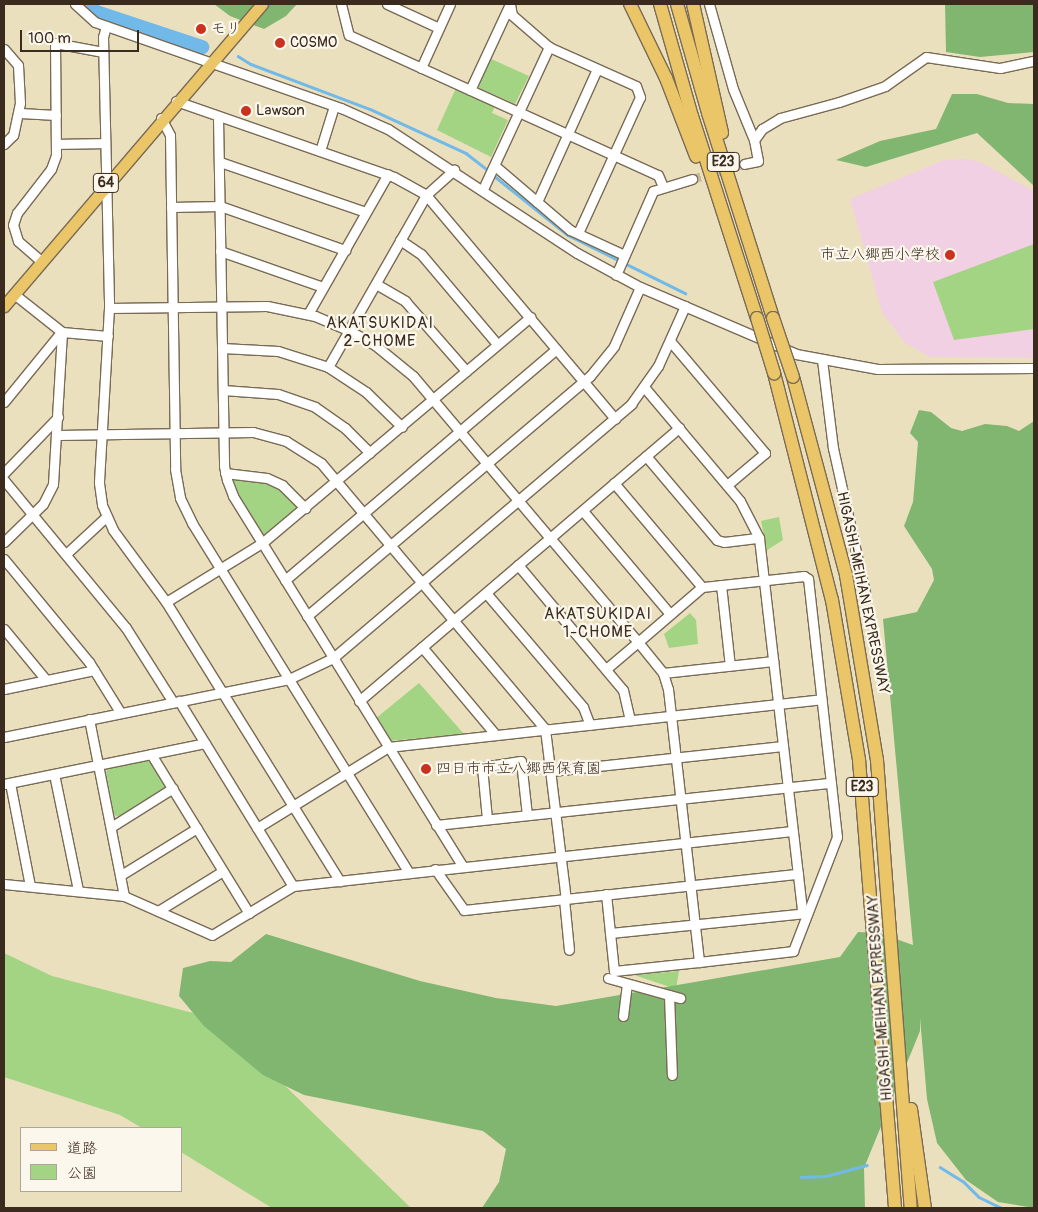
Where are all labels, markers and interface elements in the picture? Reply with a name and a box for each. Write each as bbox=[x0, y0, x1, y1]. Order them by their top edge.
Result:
scale bar bbox=[22, 20, 141, 52]
place label: モリ bbox=[211, 20, 241, 38]
marker: モリ bbox=[195, 23, 207, 35]
text: 100 m bbox=[28, 29, 71, 48]
place label: COSMO bbox=[290, 34, 337, 52]
marker: COSMO bbox=[274, 37, 286, 49]
place label: Lawson bbox=[256, 102, 305, 120]
marker: Lawson bbox=[240, 105, 252, 117]
road number: E23 bbox=[707, 150, 739, 173]
road number: 64 bbox=[92, 172, 120, 194]
place label: 市立八郷西小学校 bbox=[820, 246, 940, 264]
marker: 市立八郷西小学校 bbox=[944, 249, 956, 261]
district label: AKATSUKIDAI 2-CHOME bbox=[325, 313, 435, 351]
street label: HIGASHI-MEIHAN EXPRESSWAY bbox=[833, 490, 893, 696]
district label: AKATSUKIDAI 1-CHOME bbox=[543, 604, 653, 642]
place label: 四日市市立八郷西保育園 bbox=[436, 760, 601, 778]
marker: 四日市市立八郷西保育園 bbox=[420, 763, 432, 775]
road number: E23 bbox=[846, 776, 878, 799]
street label: HIGASHI-MEIHAN EXPRESSWAY bbox=[864, 894, 896, 1102]
legend bbox=[20, 1127, 182, 1192]
text: 道路 bbox=[67, 1139, 97, 1158]
text: 公園 bbox=[67, 1164, 97, 1183]

